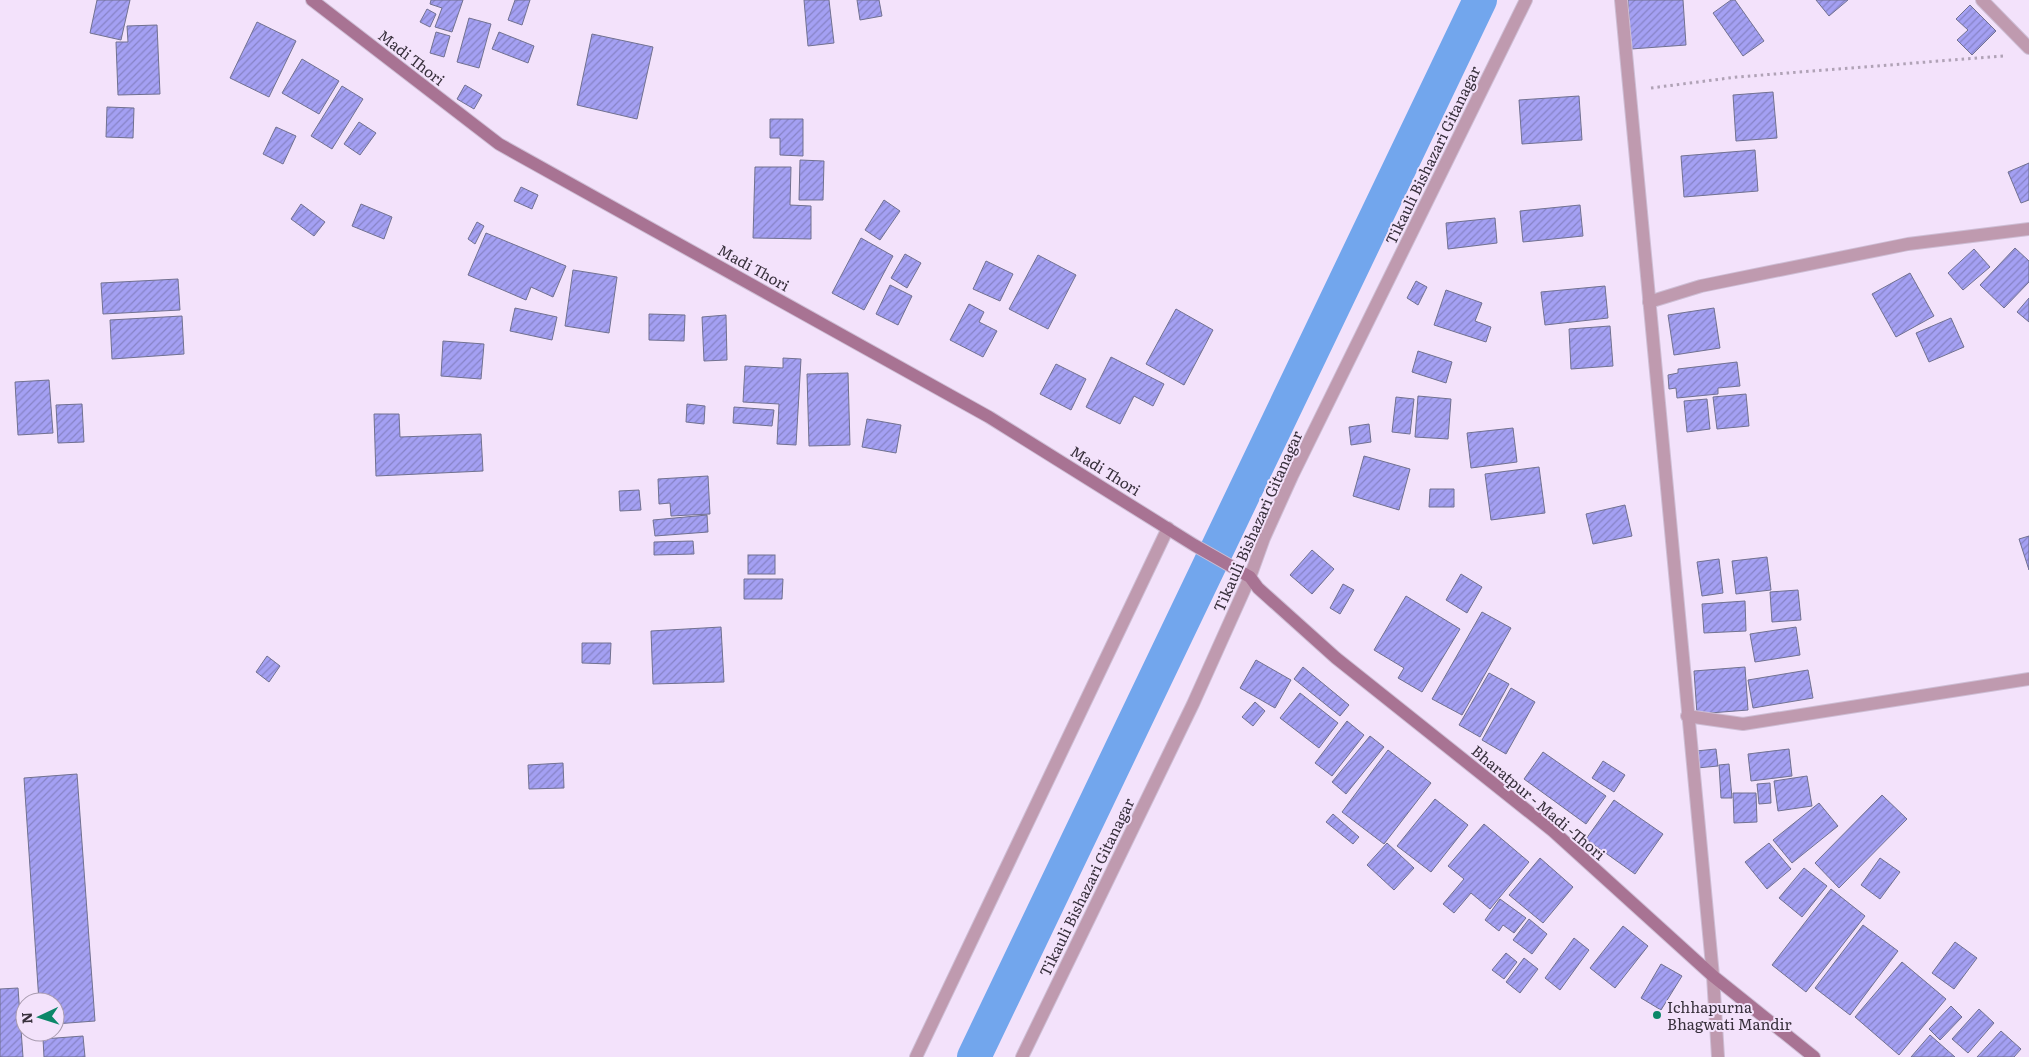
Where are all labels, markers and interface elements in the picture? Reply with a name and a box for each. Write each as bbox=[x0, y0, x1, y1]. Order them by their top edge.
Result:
street label: Madi Thori bbox=[374, 24, 450, 90]
street label: Tikauli Bishazari Gitanagar bbox=[1379, 62, 1485, 248]
street label: Madi Thori bbox=[714, 238, 794, 296]
street label: Tikauli Bishazari Gitanagar bbox=[1207, 427, 1307, 615]
street label: Madi Thori bbox=[1066, 439, 1146, 501]
street label: Bharatpur - Madi -Thori bbox=[1467, 739, 1611, 865]
street label: Tikauli Bishazari Gitanagar bbox=[1033, 794, 1139, 980]
north arrow bbox=[15, 992, 65, 1042]
place label: Ichhapurna Bhagwati Mandir bbox=[1667, 995, 1792, 1035]
marker: Ichhapurna Bhagwati Mandir bbox=[1651, 1009, 1663, 1021]
text: N bbox=[16, 1011, 36, 1025]

